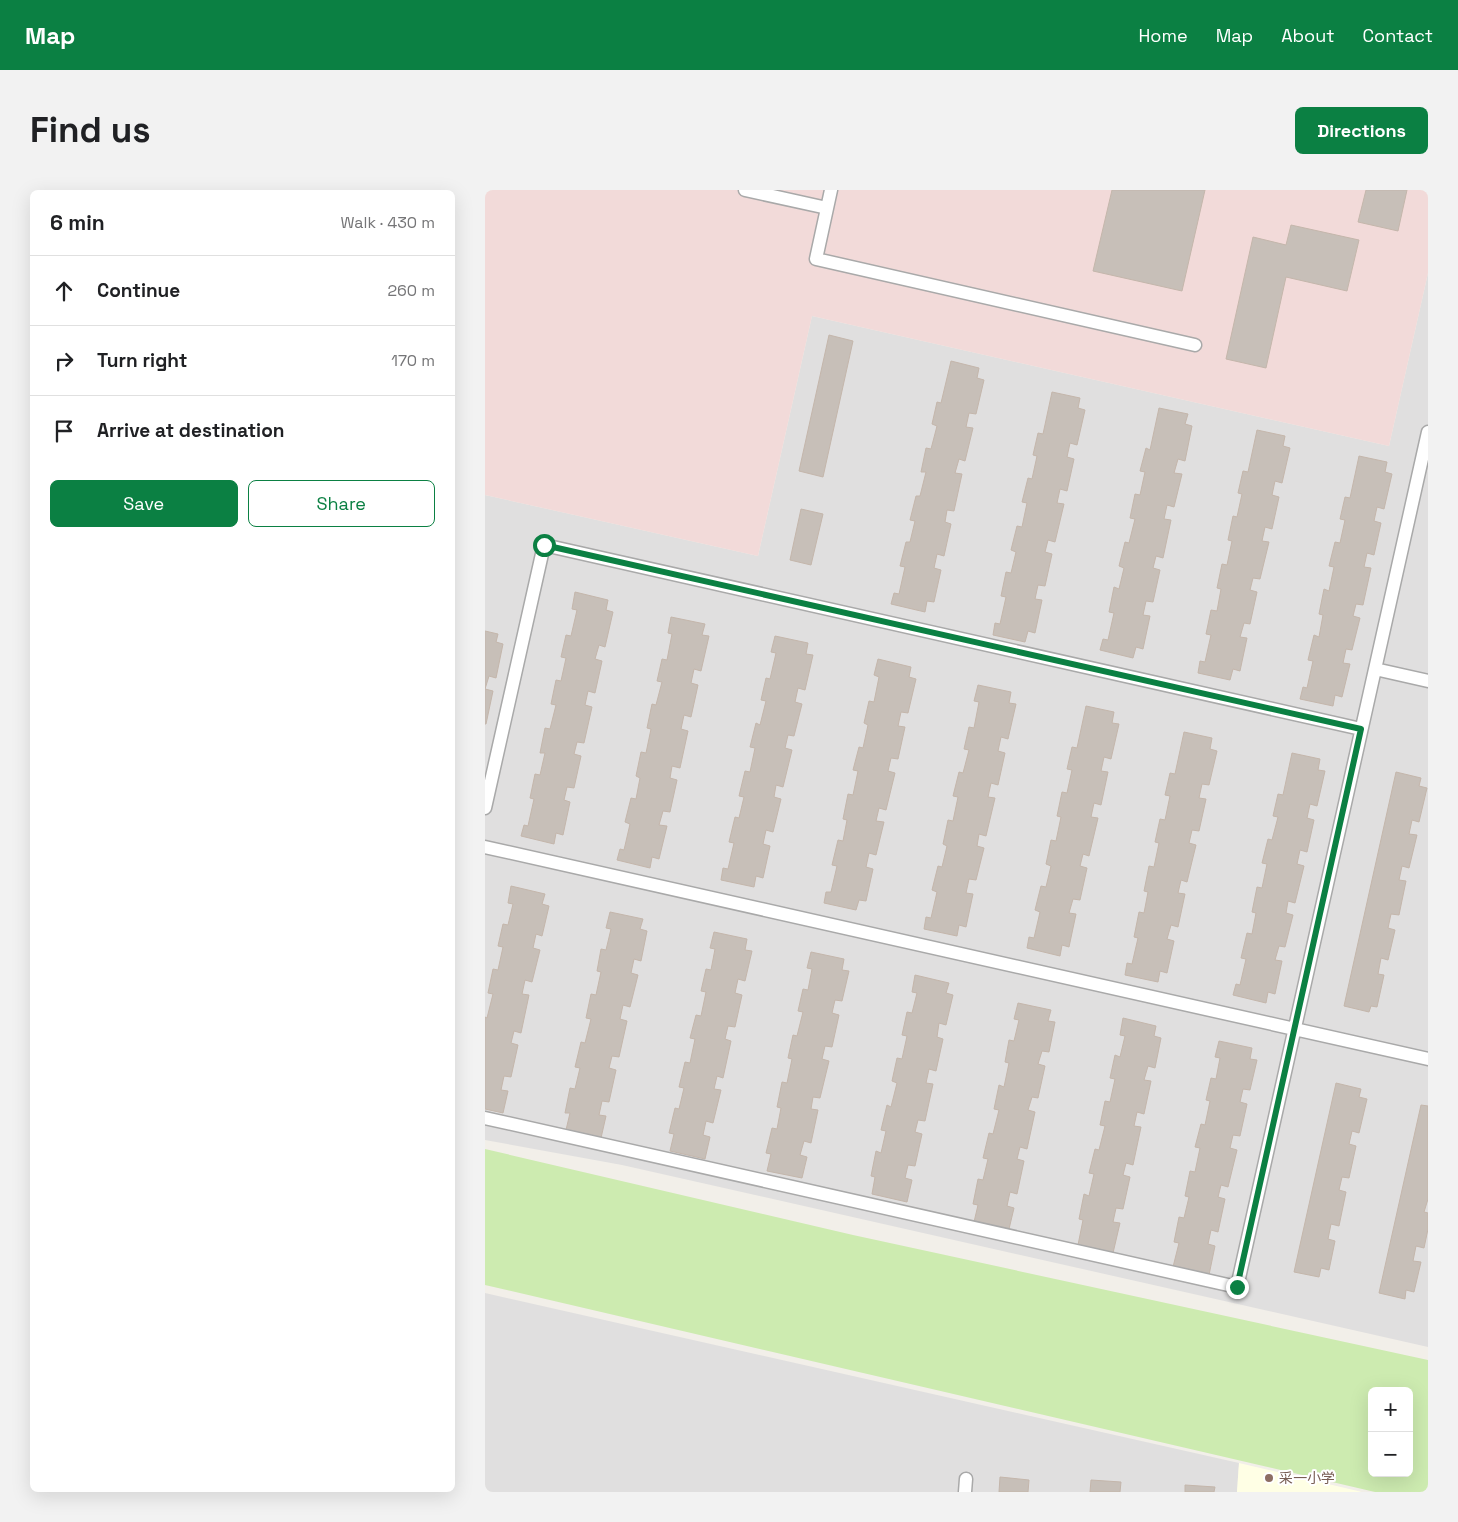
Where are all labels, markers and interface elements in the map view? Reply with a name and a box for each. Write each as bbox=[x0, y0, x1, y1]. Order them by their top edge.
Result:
text: Map bbox=[25, 20, 75, 51]
text: Home bbox=[1139, 24, 1188, 47]
text: Map bbox=[1216, 24, 1253, 47]
text: About bbox=[1281, 24, 1335, 47]
text: Contact bbox=[1363, 24, 1433, 47]
button: Directions bbox=[1295, 107, 1428, 154]
text: Find us bbox=[30, 108, 151, 152]
text: 6 min bbox=[50, 209, 105, 236]
text: Walk · 430 m bbox=[340, 212, 435, 233]
icon: ahead bbox=[50, 277, 78, 305]
text: Continue bbox=[97, 278, 180, 303]
text: 260 m bbox=[387, 280, 435, 301]
icon: right bbox=[50, 347, 78, 375]
text: Turn right bbox=[97, 348, 187, 373]
text: 170 m bbox=[391, 350, 435, 371]
icon: arrive bbox=[50, 417, 78, 445]
text: Arrive at destination bbox=[97, 418, 285, 443]
button: Save bbox=[50, 480, 238, 527]
button: Share bbox=[248, 480, 435, 527]
route start bbox=[533, 534, 556, 557]
route end bbox=[1226, 1276, 1249, 1299]
map controls bbox=[1368, 1387, 1413, 1477]
button: + bbox=[1368, 1387, 1413, 1432]
button: − bbox=[1368, 1432, 1413, 1477]
place label: 采一小学 bbox=[1279, 1469, 1335, 1487]
marker: 采一小学 bbox=[1263, 1472, 1275, 1484]

